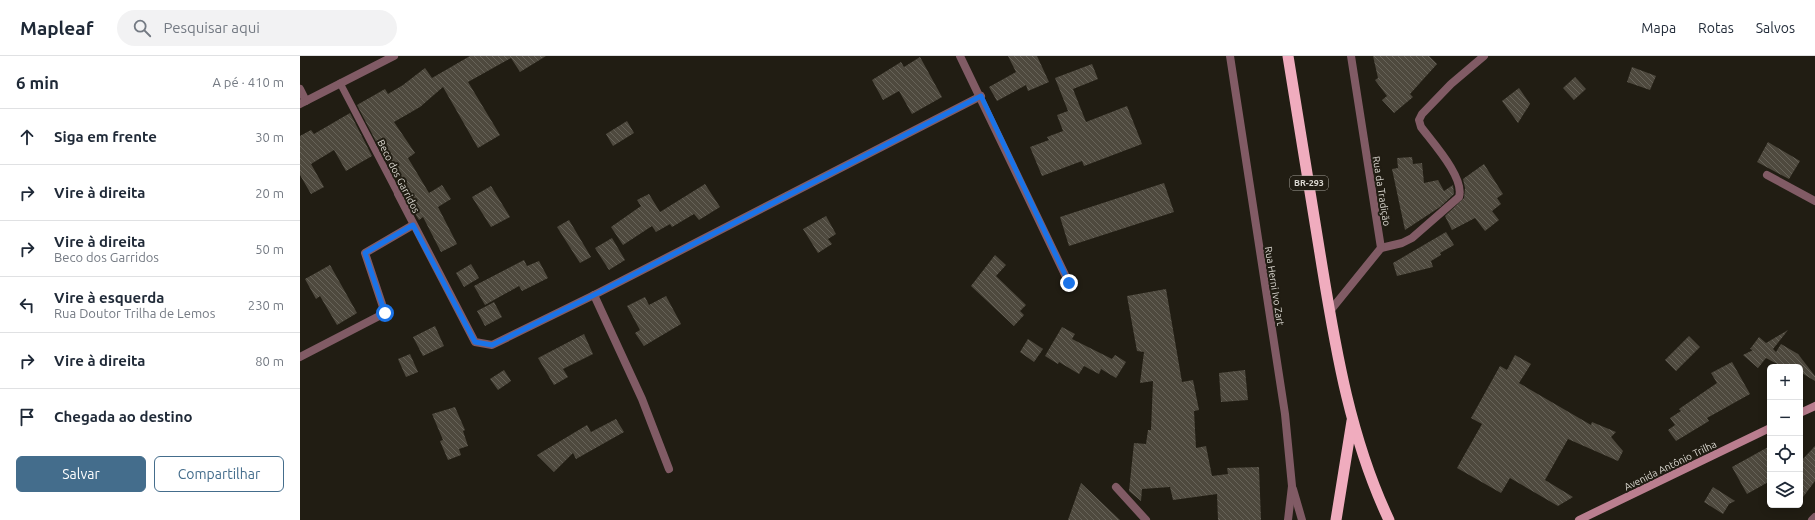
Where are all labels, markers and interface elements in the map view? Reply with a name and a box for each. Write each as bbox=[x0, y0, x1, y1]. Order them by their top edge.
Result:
search box bbox=[117, 10, 397, 46]
text: Mapleaf bbox=[20, 17, 93, 39]
icon: search bbox=[131, 17, 153, 39]
text: Pesquisar aqui bbox=[163, 19, 260, 36]
text: Mapa bbox=[1641, 20, 1676, 36]
text: Rotas bbox=[1698, 20, 1734, 36]
text: Salvos bbox=[1756, 20, 1795, 36]
text: 6 min bbox=[16, 73, 59, 92]
text: A pé · 410 m bbox=[212, 75, 284, 89]
icon: ahead bbox=[16, 126, 38, 148]
text: Siga em frente bbox=[54, 128, 157, 145]
text: 30 m bbox=[255, 130, 284, 144]
street label: Beco dos Garridos bbox=[375, 138, 422, 215]
street label: Rua da Tradição bbox=[1371, 155, 1392, 227]
road number: BR-293 bbox=[1290, 176, 1328, 190]
icon: right bbox=[16, 182, 38, 204]
text: Vire à direita bbox=[54, 184, 146, 201]
text: 20 m bbox=[255, 186, 284, 200]
text: Vire à direita bbox=[54, 233, 146, 250]
icon: right bbox=[16, 238, 38, 260]
text: 50 m bbox=[255, 242, 284, 256]
street label: Rua Herni Ivo Zart bbox=[1263, 246, 1286, 327]
text: Beco dos Garridos bbox=[54, 250, 159, 264]
route end bbox=[1060, 274, 1078, 292]
text: Vire à esquerda bbox=[54, 289, 164, 306]
icon: left bbox=[16, 294, 38, 316]
text: 230 m bbox=[248, 298, 284, 312]
route start bbox=[376, 304, 394, 322]
text: Rua Doutor Trilha de Lemos bbox=[54, 306, 215, 320]
icon: right bbox=[16, 350, 38, 372]
text: Vire à direita bbox=[54, 352, 146, 369]
text: 80 m bbox=[255, 354, 284, 368]
map controls bbox=[1767, 364, 1803, 508]
button: + bbox=[1767, 364, 1803, 400]
button: − bbox=[1767, 400, 1803, 436]
icon: arrive bbox=[16, 406, 38, 428]
text: Chegada ao destino bbox=[54, 408, 193, 425]
button: locate bbox=[1767, 436, 1803, 472]
street label: Avenida Antônio Trilha bbox=[1622, 438, 1718, 493]
button: Salvar bbox=[16, 456, 146, 492]
button: Compartilhar bbox=[154, 456, 284, 492]
button: layers bbox=[1767, 472, 1803, 508]

